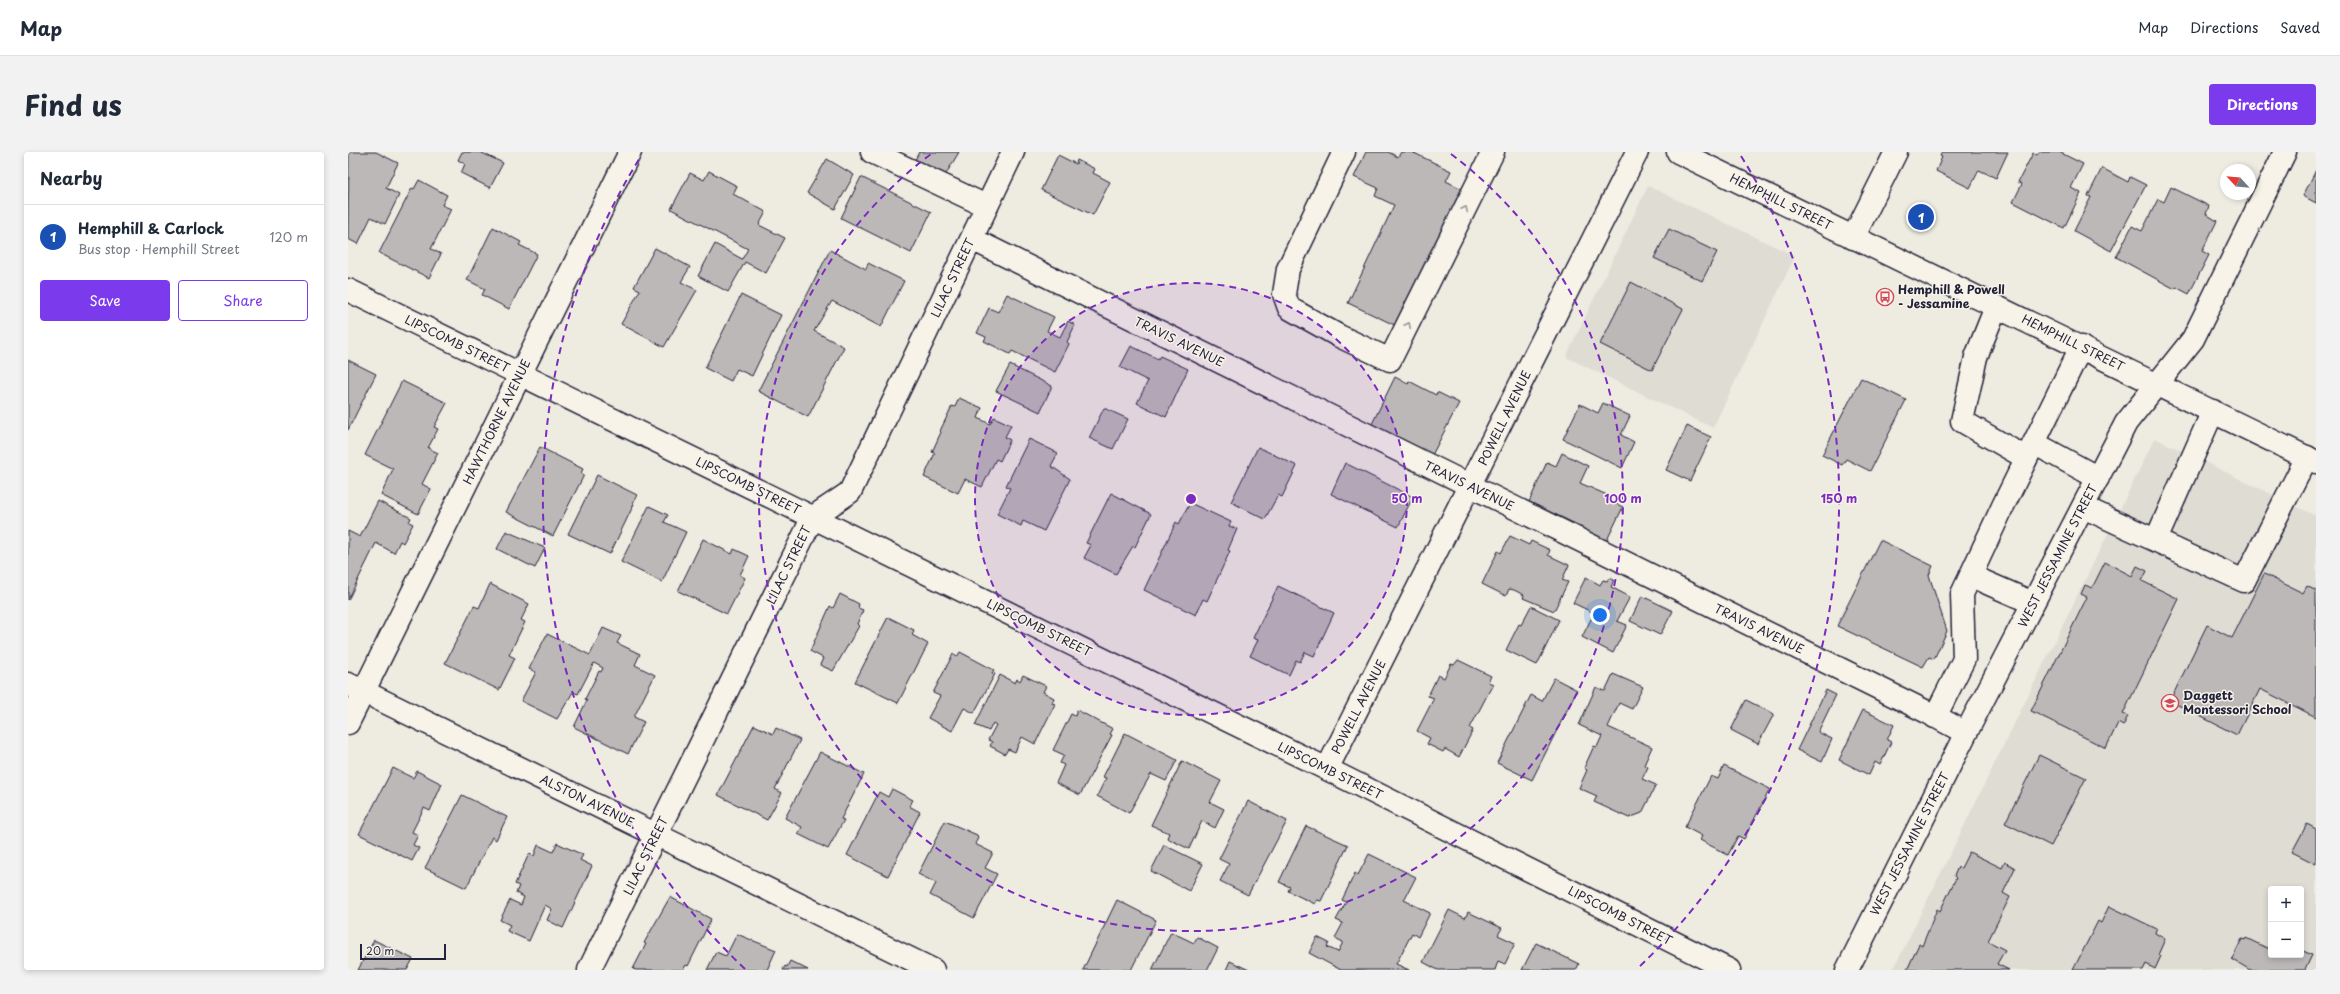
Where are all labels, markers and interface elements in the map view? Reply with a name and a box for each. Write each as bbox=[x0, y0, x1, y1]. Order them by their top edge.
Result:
text: Map bbox=[20, 14, 62, 42]
text: Map bbox=[2138, 17, 2168, 38]
text: Directions bbox=[2190, 17, 2258, 38]
text: Saved bbox=[2280, 17, 2320, 38]
text: Find us bbox=[24, 83, 122, 126]
button: Directions bbox=[2209, 84, 2316, 125]
north arrow bbox=[2220, 164, 2256, 200]
text: Nearby bbox=[40, 165, 102, 191]
street label: HEMPHILL STREET bbox=[1727, 168, 1837, 234]
pin: 1 bbox=[1908, 202, 1934, 232]
one-way arrow bbox=[1460, 206, 1468, 213]
text: Hemphill & Carlock bbox=[78, 216, 224, 239]
text: 1 bbox=[50, 227, 56, 246]
text: 120 m bbox=[269, 227, 308, 246]
street label: LILAC STREET bbox=[926, 234, 979, 320]
text: Bus stop · Hemphill Street bbox=[78, 239, 240, 258]
button: Save bbox=[40, 280, 170, 321]
button: Share bbox=[178, 280, 308, 321]
place label: Hemphill & Powell - Jessamine bbox=[1898, 280, 2005, 312]
bus stop icon: Hemphill & Powell - Jessamine bbox=[1875, 287, 1895, 307]
street label: HEMPHILL STREET bbox=[2019, 309, 2129, 375]
street label: LIPSCOMB STREET bbox=[402, 310, 514, 377]
street label: TRAVIS AVENUE bbox=[1131, 312, 1227, 371]
one-way arrow bbox=[1403, 322, 1411, 330]
street label: HAWTHORNE AVENUE bbox=[458, 356, 534, 487]
street label: POWELL AVENUE bbox=[1473, 367, 1535, 468]
street label: LIPSCOMB STREET bbox=[693, 452, 805, 519]
street label: TRAVIS AVENUE bbox=[1421, 456, 1517, 515]
street label: WEST JESSAMINE STREET bbox=[2013, 480, 2102, 630]
text: 50 m bbox=[1391, 489, 1423, 507]
text: 100 m bbox=[1604, 489, 1642, 507]
text: 150 m bbox=[1821, 489, 1857, 507]
centre of rings bbox=[1184, 492, 1198, 506]
street label: LILAC STREET bbox=[761, 522, 815, 607]
street label: LIPSCOMB STREET bbox=[984, 594, 1096, 661]
street label: TRAVIS AVENUE bbox=[1711, 599, 1807, 658]
your location bbox=[1590, 605, 1610, 625]
street label: POWELL AVENUE bbox=[1327, 656, 1390, 757]
place label: Daggett Montessori School bbox=[2183, 686, 2292, 718]
school or university icon: Daggett Montessori School bbox=[2160, 693, 2180, 713]
street label: LIPSCOMB STREET bbox=[1275, 737, 1387, 804]
street label: WEST JESSAMINE STREET bbox=[1865, 768, 1954, 918]
street label: ALSTON AVENUE bbox=[537, 769, 638, 831]
street label: LILAC STREET bbox=[618, 813, 672, 898]
street label: LIPSCOMB STREET bbox=[1565, 881, 1676, 950]
map controls bbox=[2268, 886, 2304, 958]
button: + bbox=[2268, 886, 2304, 922]
button: − bbox=[2268, 922, 2304, 958]
scale bar bbox=[360, 942, 446, 961]
text: 20 m bbox=[366, 942, 394, 959]

